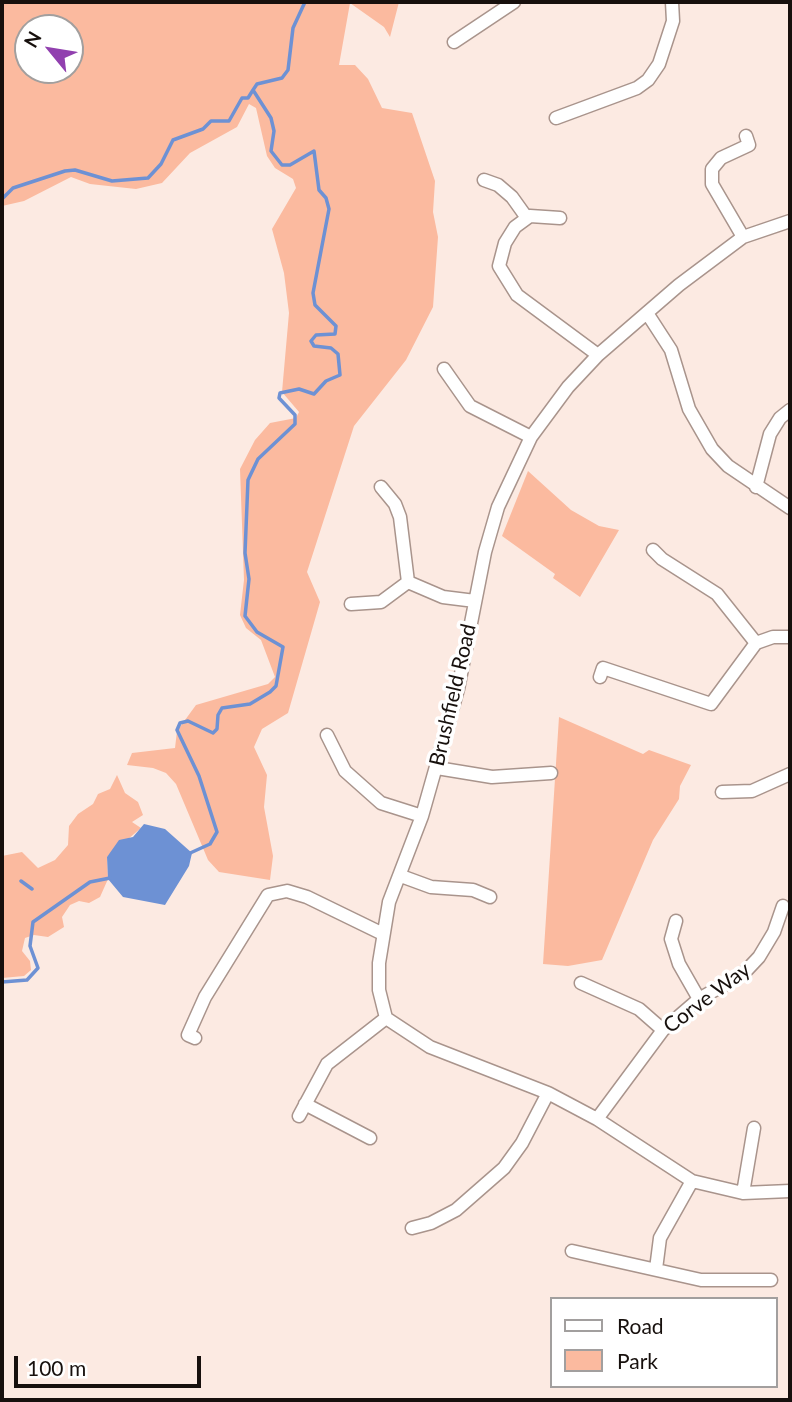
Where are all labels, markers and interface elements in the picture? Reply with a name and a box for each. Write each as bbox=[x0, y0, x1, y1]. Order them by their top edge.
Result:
north arrow bbox=[14, 14, 84, 84]
text: N bbox=[18, 27, 46, 51]
street label: Brushfield Road bbox=[424, 621, 482, 769]
street label: Corve Way bbox=[659, 957, 755, 1039]
legend bbox=[550, 1297, 778, 1388]
text: Road bbox=[617, 1313, 664, 1338]
scale bar bbox=[18, 1342, 205, 1386]
text: Park bbox=[617, 1348, 658, 1373]
text: 100 m bbox=[27, 1355, 86, 1380]

